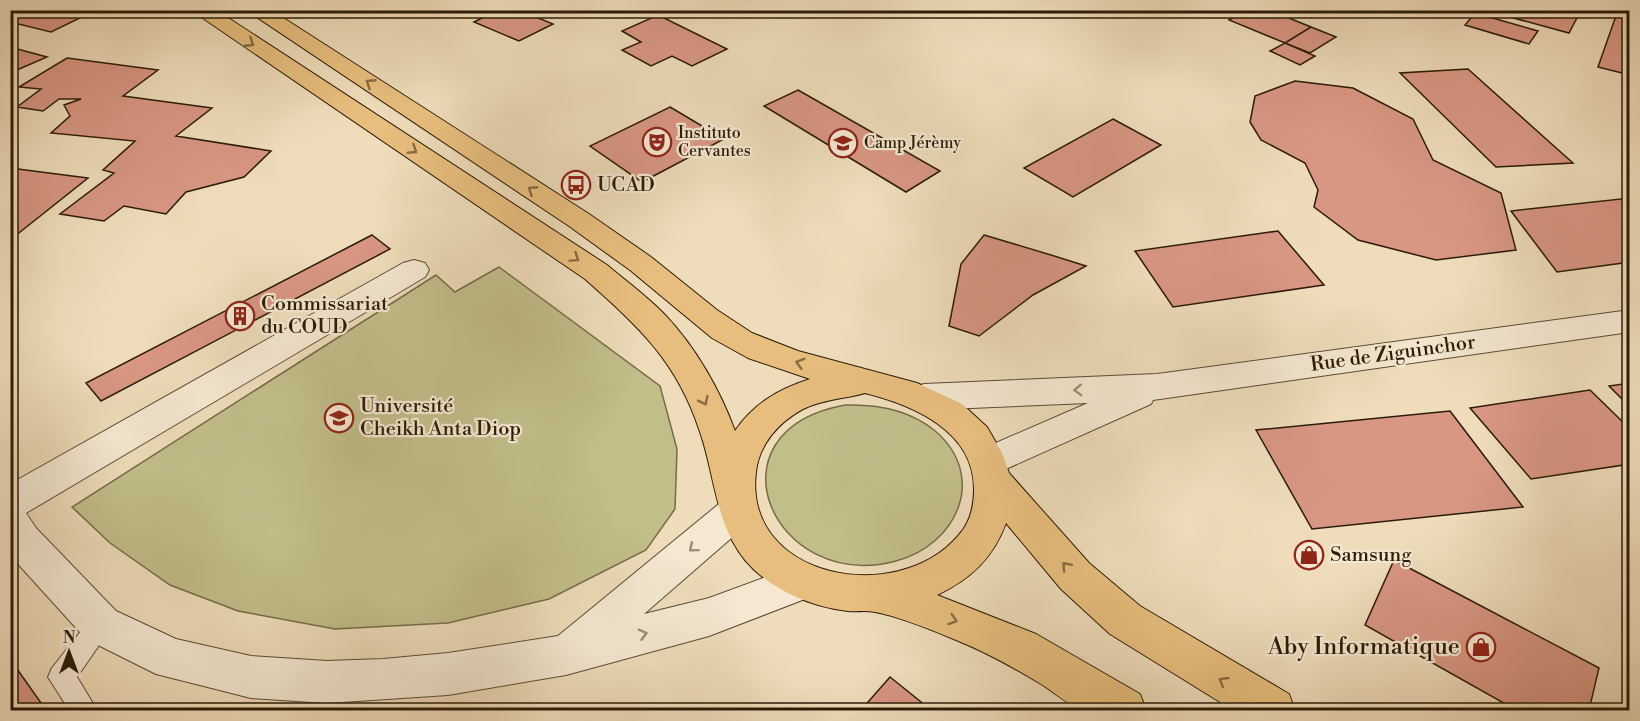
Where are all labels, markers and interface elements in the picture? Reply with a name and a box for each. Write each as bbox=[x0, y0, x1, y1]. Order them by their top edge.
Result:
one-way arrow bbox=[243, 36, 254, 47]
one-way arrow bbox=[365, 79, 376, 90]
place label: Instituto Cervantes bbox=[678, 123, 751, 161]
theatre icon: Instituto Cervantes bbox=[641, 126, 673, 158]
school or university icon: Camp Jérèmy bbox=[827, 127, 859, 159]
place label: Camp Jérèmy bbox=[864, 133, 961, 153]
one-way arrow bbox=[406, 143, 417, 154]
bus stop icon: UCAD bbox=[560, 169, 592, 201]
place label: UCAD bbox=[597, 173, 655, 198]
one-way arrow bbox=[528, 186, 539, 197]
one-way arrow bbox=[569, 251, 579, 263]
place label: Commissariat du COUD bbox=[261, 292, 388, 340]
building icon: Commissariat du COUD bbox=[224, 300, 256, 332]
street label: Rue de Ziguinchor bbox=[1309, 330, 1478, 378]
one-way arrow bbox=[795, 358, 806, 370]
one-way arrow bbox=[1073, 384, 1082, 397]
place label: Université Cheikh Anta Diop bbox=[360, 394, 521, 442]
one-way arrow bbox=[697, 394, 709, 405]
school or university icon: Université Cheikh Anta Diop bbox=[323, 402, 355, 434]
shop icon: Samsung bbox=[1293, 539, 1325, 571]
one-way arrow bbox=[689, 541, 700, 552]
place label: Samsung bbox=[1330, 543, 1412, 568]
one-way arrow bbox=[1062, 562, 1073, 573]
one-way arrow bbox=[947, 612, 958, 625]
north arrow bbox=[39, 622, 99, 682]
text: N bbox=[63, 628, 76, 648]
one-way arrow bbox=[638, 629, 648, 642]
shop icon: Aby Informatique bbox=[1465, 631, 1497, 663]
place label: Aby Informatique bbox=[1267, 632, 1460, 662]
one-way arrow bbox=[1219, 676, 1229, 688]

